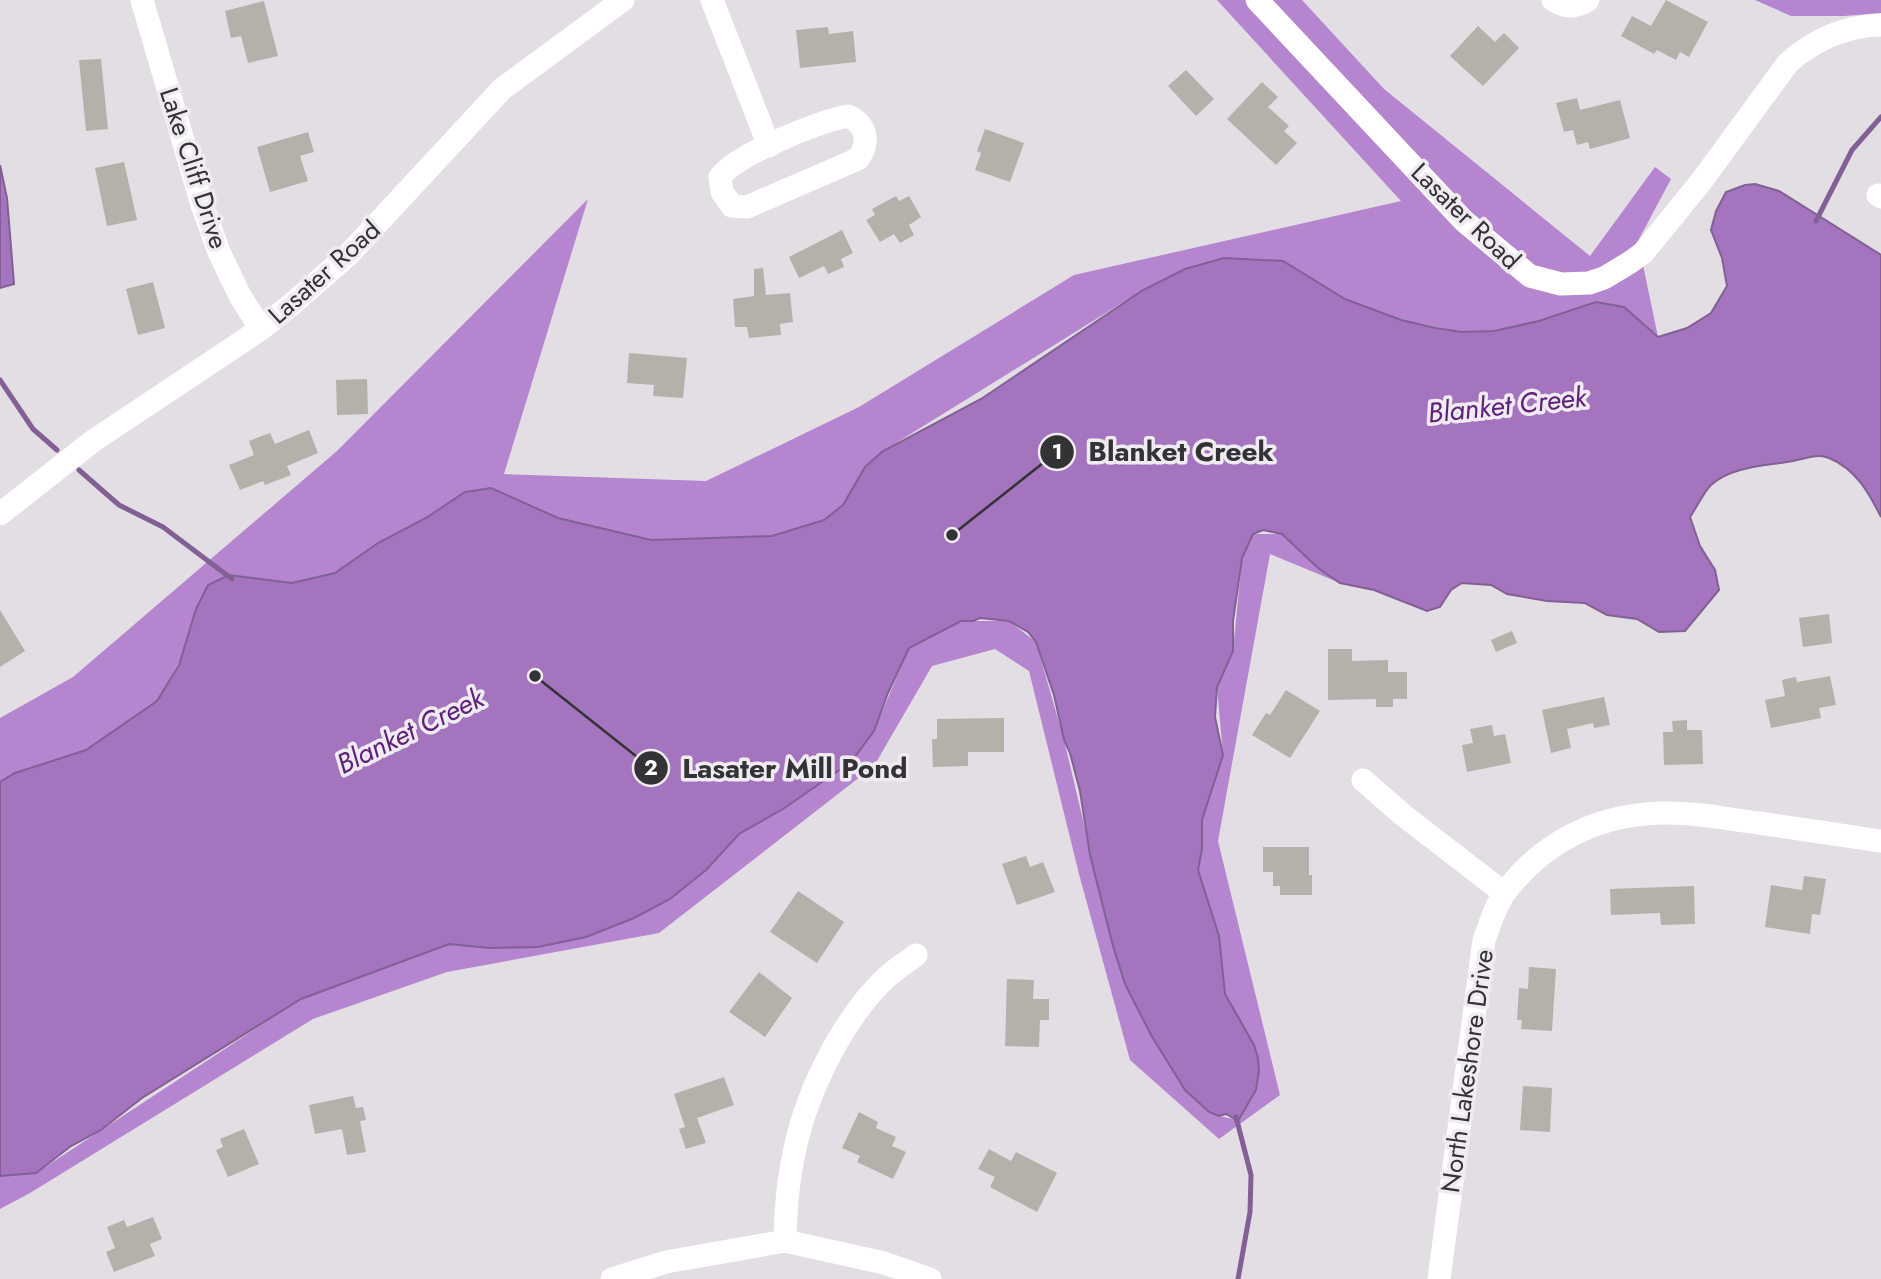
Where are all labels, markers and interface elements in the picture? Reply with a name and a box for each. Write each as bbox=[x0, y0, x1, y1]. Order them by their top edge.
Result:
street label: Lake Cliff Drive bbox=[150, 82, 238, 254]
street label: Lasater Road bbox=[1403, 154, 1529, 278]
street label: Lasater Road bbox=[259, 211, 389, 333]
water label: Blanket Creek bbox=[1426, 376, 1589, 434]
callout: Blanket Creek bbox=[1039, 427, 1288, 476]
text: Blanket Creek bbox=[1088, 431, 1274, 472]
text: 1 bbox=[1052, 437, 1062, 467]
water label: Blanket Creek bbox=[330, 677, 491, 784]
callout: Lasater Mill Pond bbox=[633, 743, 922, 792]
text: Lasater Mill Pond bbox=[682, 748, 908, 789]
text: 2 bbox=[644, 753, 658, 783]
street label: North Lakeshore Drive bbox=[1431, 947, 1503, 1195]

